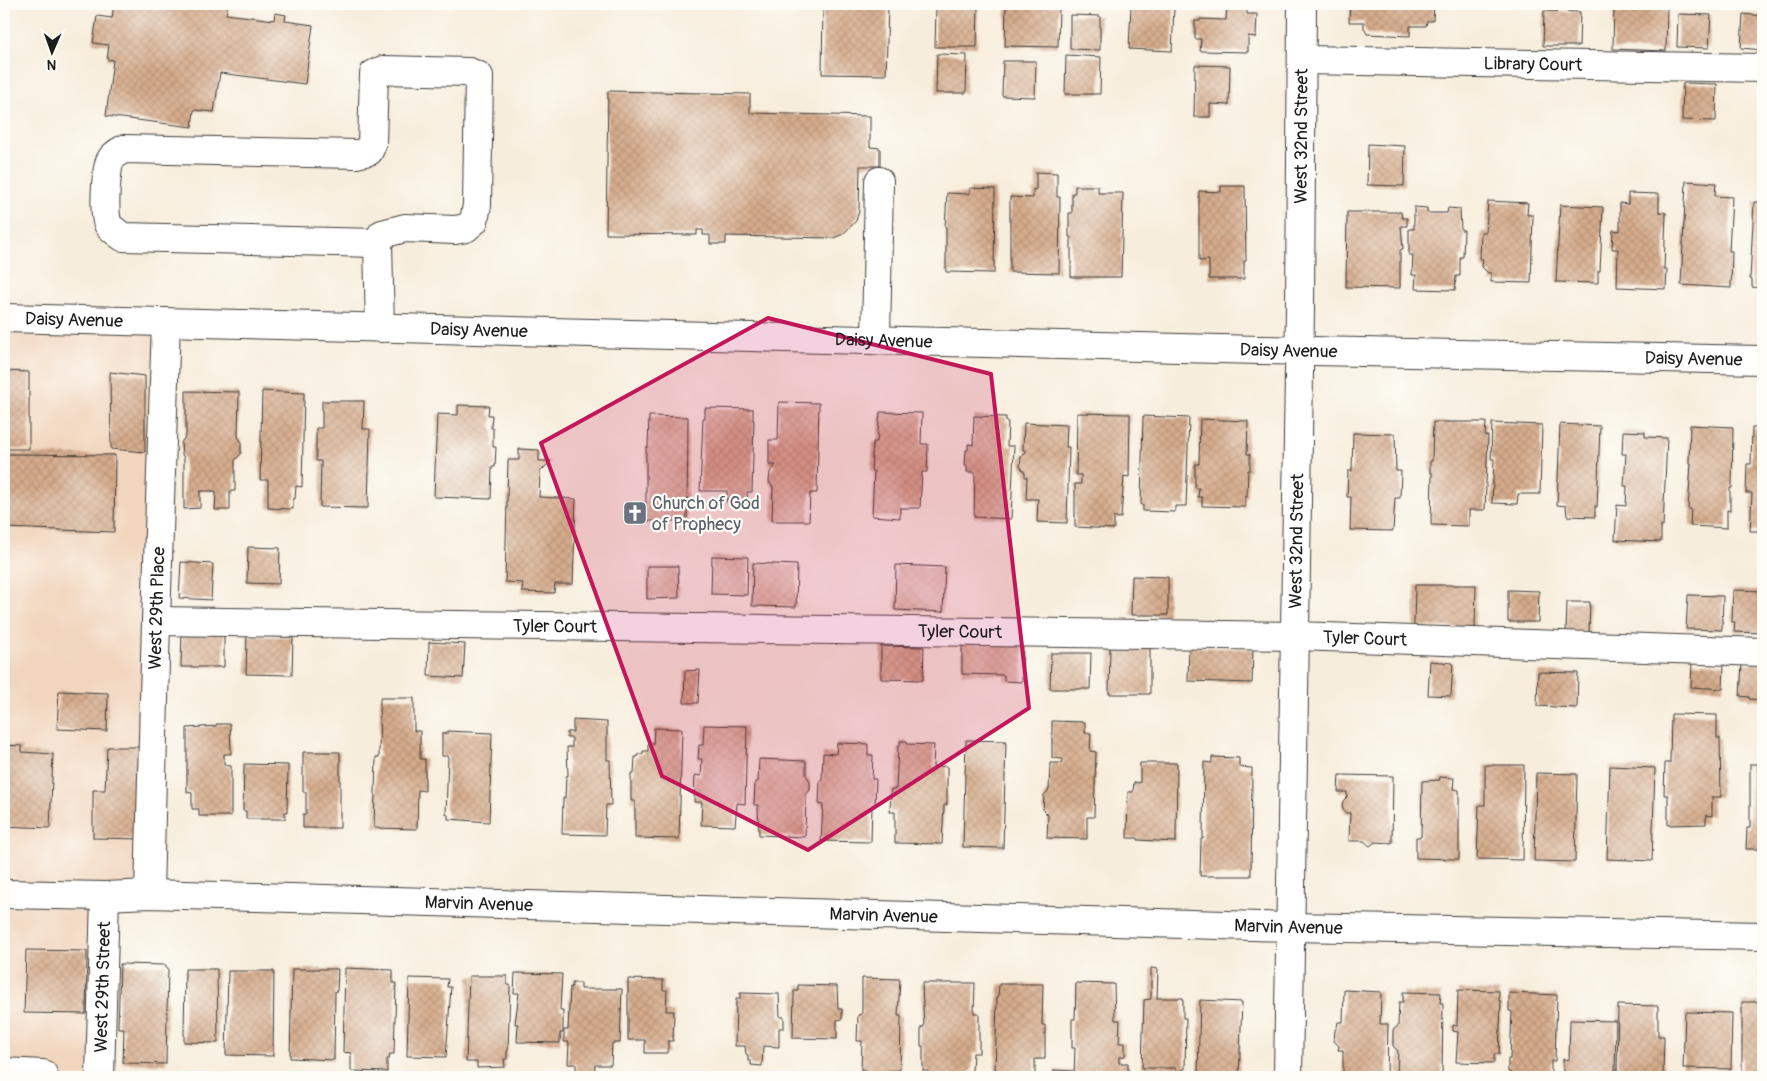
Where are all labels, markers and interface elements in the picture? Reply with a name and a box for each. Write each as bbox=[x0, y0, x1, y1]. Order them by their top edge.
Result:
north arrow bbox=[28, 28, 78, 78]
street label: Library Court bbox=[1483, 52, 1583, 77]
text: N bbox=[47, 56, 57, 73]
street label: West 32nd Street bbox=[1290, 68, 1314, 204]
street label: Daisy Avenue bbox=[25, 308, 123, 333]
street label: Daisy Avenue bbox=[430, 318, 528, 343]
street label: Daisy Avenue bbox=[834, 328, 933, 354]
street label: Daisy Avenue bbox=[1239, 338, 1338, 364]
street label: Daisy Avenue bbox=[1644, 347, 1743, 372]
street label: West 32nd Street bbox=[1284, 472, 1309, 609]
place label: Church of God of Prophecy bbox=[652, 492, 760, 536]
church icon: Church of God of Prophecy bbox=[622, 500, 648, 526]
street label: West 29th Place bbox=[144, 546, 170, 670]
street label: Tyler Court bbox=[513, 615, 598, 639]
street label: Tyler Court bbox=[918, 620, 1003, 644]
street label: Tyler Court bbox=[1322, 626, 1408, 652]
street label: Marvin Avenue bbox=[424, 891, 533, 917]
street label: Marvin Avenue bbox=[829, 903, 938, 929]
street label: Marvin Avenue bbox=[1234, 914, 1343, 940]
street label: West 29th Street bbox=[90, 920, 116, 1053]

